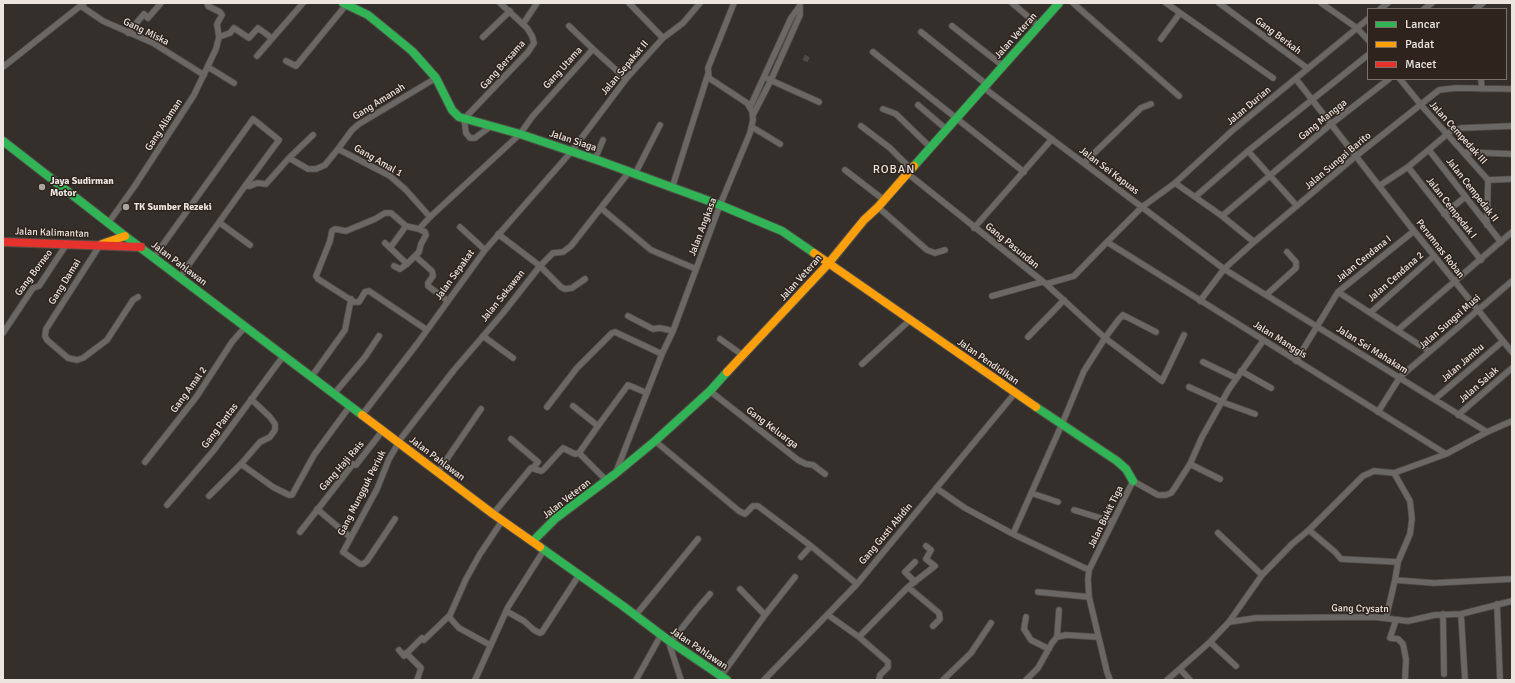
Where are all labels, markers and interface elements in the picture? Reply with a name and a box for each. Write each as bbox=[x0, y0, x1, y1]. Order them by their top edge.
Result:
legend bbox=[1367, 8, 1507, 80]
street label: Jalan Veteran bbox=[992, 11, 1040, 61]
street label: Gang Berkah bbox=[1253, 15, 1303, 57]
street label: Gang Miska bbox=[121, 16, 171, 48]
text: Lancar bbox=[1405, 17, 1440, 32]
text: Padat bbox=[1405, 37, 1434, 52]
street label: Gang Bersama bbox=[478, 38, 528, 92]
street label: Jalan Sepakat II bbox=[599, 38, 651, 98]
street label: Gang Utama bbox=[541, 44, 585, 92]
text: Macet bbox=[1405, 57, 1437, 72]
street label: Gang Amanah bbox=[351, 81, 407, 123]
street label: Jalan Durian bbox=[1224, 84, 1274, 128]
street label: Gang Aliaman bbox=[143, 97, 185, 153]
street label: Gang Mangga bbox=[1296, 97, 1350, 143]
street label: Jalan Cempedak III bbox=[1427, 99, 1489, 167]
street label: Jalan Siaga bbox=[548, 128, 598, 154]
street label: Jalan Sungai Barito bbox=[1302, 130, 1374, 192]
street label: Gang Amal 1 bbox=[352, 142, 404, 180]
street label: Jalan Sei Kapuas bbox=[1077, 145, 1141, 197]
street label: Jalan Cempedak II bbox=[1443, 156, 1501, 224]
district label: ROBAN bbox=[873, 163, 915, 177]
place label: Jaya Sudirman Motor bbox=[50, 175, 114, 198]
street label: Jalan Cempedak I bbox=[1423, 175, 1479, 241]
marker: Jaya Sudirman Motor bbox=[37, 182, 47, 192]
street label: Jalan Angkasa bbox=[686, 196, 720, 258]
place label: TK Sumber Rezeki bbox=[134, 201, 212, 213]
marker: TK Sumber Rezeki bbox=[121, 202, 131, 212]
street label: Perumnas Roban bbox=[1413, 217, 1467, 281]
street label: Gang Pasundan bbox=[983, 221, 1041, 271]
street label: Jalan Kalimantan bbox=[15, 226, 89, 240]
street label: Jalan Cendana I bbox=[1334, 233, 1394, 285]
street label: Jalan Pahlawan bbox=[149, 239, 209, 289]
street label: Gang Borneo bbox=[13, 247, 55, 299]
street label: Jalan Sepakat bbox=[433, 247, 477, 303]
street label: Jalan Cendana 2 bbox=[1366, 250, 1426, 304]
street label: Jalan Veteran bbox=[777, 253, 825, 303]
street label: Gang Damai bbox=[46, 257, 84, 307]
street label: Jalan Sekawan bbox=[478, 268, 528, 324]
street label: Jalan Sungai Musi bbox=[1417, 292, 1483, 352]
street label: Jalan Manggis bbox=[1251, 319, 1309, 361]
street label: Jalan Sei Mahakam bbox=[1334, 323, 1410, 377]
street label: Jalan Pendidikan bbox=[955, 336, 1021, 388]
street label: Jalan Jambu bbox=[1439, 341, 1487, 385]
street label: Gang Amal 2 bbox=[168, 365, 210, 415]
street label: Jalan Salak bbox=[1457, 365, 1501, 405]
street label: Gang Pantas bbox=[199, 401, 241, 451]
street label: Gang Keluarga bbox=[743, 404, 801, 452]
street label: Jalan Pahlawan bbox=[407, 434, 467, 484]
street label: Gang Haji Rais bbox=[317, 439, 367, 493]
street label: Gang Mungguk Periuk bbox=[335, 448, 389, 538]
street label: Jalan Veteran bbox=[541, 476, 593, 522]
street label: Jalan Bukit Tiga bbox=[1086, 484, 1126, 550]
street label: Gang Gusti Abidin bbox=[857, 501, 915, 567]
street label: Gang Crysatn bbox=[1331, 603, 1389, 615]
street label: Jalan Pahlawan bbox=[668, 625, 730, 673]

